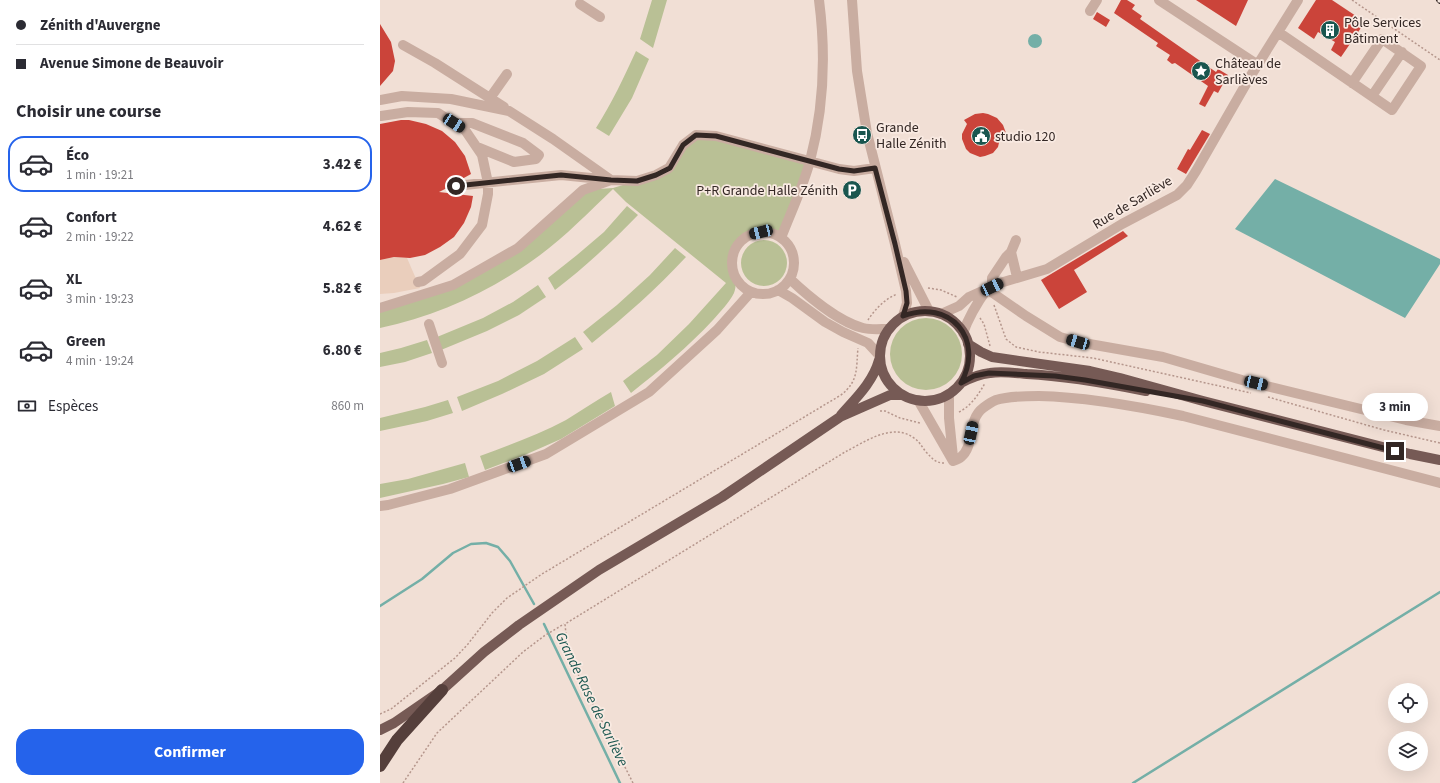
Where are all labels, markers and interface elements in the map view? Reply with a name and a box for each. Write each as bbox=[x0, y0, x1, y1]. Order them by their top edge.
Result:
place label: Pôle Services Bâtiment bbox=[1344, 13, 1421, 49]
text: Zénith d'Auvergne bbox=[40, 15, 160, 36]
building icon: Pôle Services Bâtiment bbox=[1319, 19, 1341, 41]
text: Avenue Simone de Beauvoir bbox=[40, 53, 223, 74]
place label: Château de Sarlièves bbox=[1215, 54, 1281, 90]
place icon: Château de Sarlièves bbox=[1190, 60, 1212, 82]
text: Choisir une course bbox=[16, 99, 161, 124]
car bbox=[441, 111, 467, 135]
place label: Grande Halle Zénith bbox=[876, 118, 947, 154]
bus stop icon: Grande Halle Zénith bbox=[851, 124, 873, 146]
public building icon: studio 120 bbox=[970, 125, 992, 147]
place label: studio 120 bbox=[995, 127, 1055, 147]
text: Éco bbox=[66, 145, 89, 166]
icon: car bbox=[18, 146, 54, 182]
text: 3.42 € bbox=[323, 154, 362, 175]
text: 1 min · 19:21 bbox=[66, 166, 134, 184]
street label: Rue de Sarliève bbox=[1089, 171, 1176, 235]
route start bbox=[447, 177, 465, 195]
parking icon: P+R Grande Halle Zénith bbox=[841, 179, 863, 201]
place label: P+R Grande Halle Zénith bbox=[696, 181, 838, 201]
text: Confort bbox=[66, 207, 117, 228]
icon: car bbox=[18, 208, 54, 244]
text: 4.62 € bbox=[323, 216, 362, 237]
car bbox=[748, 223, 774, 241]
text: 2 min · 19:22 bbox=[66, 228, 134, 246]
text: XL bbox=[66, 269, 82, 290]
icon: car bbox=[18, 270, 54, 306]
car bbox=[979, 276, 1005, 298]
text: 5.82 € bbox=[323, 278, 362, 299]
text: 3 min · 19:23 bbox=[66, 290, 134, 308]
text: Green bbox=[66, 331, 106, 352]
icon: car bbox=[18, 332, 54, 368]
car bbox=[1065, 333, 1091, 351]
text: 6.80 € bbox=[323, 340, 362, 361]
text: 4 min · 19:24 bbox=[66, 352, 134, 370]
car bbox=[1243, 374, 1269, 392]
callout: 3 min bbox=[1362, 393, 1428, 421]
icon: cash bbox=[16, 395, 38, 417]
text: Espèces bbox=[48, 396, 98, 417]
text: 860 m bbox=[331, 397, 364, 415]
text: 3 min bbox=[1379, 398, 1411, 416]
car bbox=[963, 420, 979, 446]
route end bbox=[1386, 442, 1404, 460]
car bbox=[506, 454, 532, 474]
water label: Grande Rase de Sarliève bbox=[550, 628, 633, 770]
map controls bbox=[1388, 683, 1428, 771]
button: locate bbox=[1388, 683, 1428, 723]
button: Confirmer bbox=[16, 729, 364, 775]
button: layers bbox=[1388, 731, 1428, 771]

